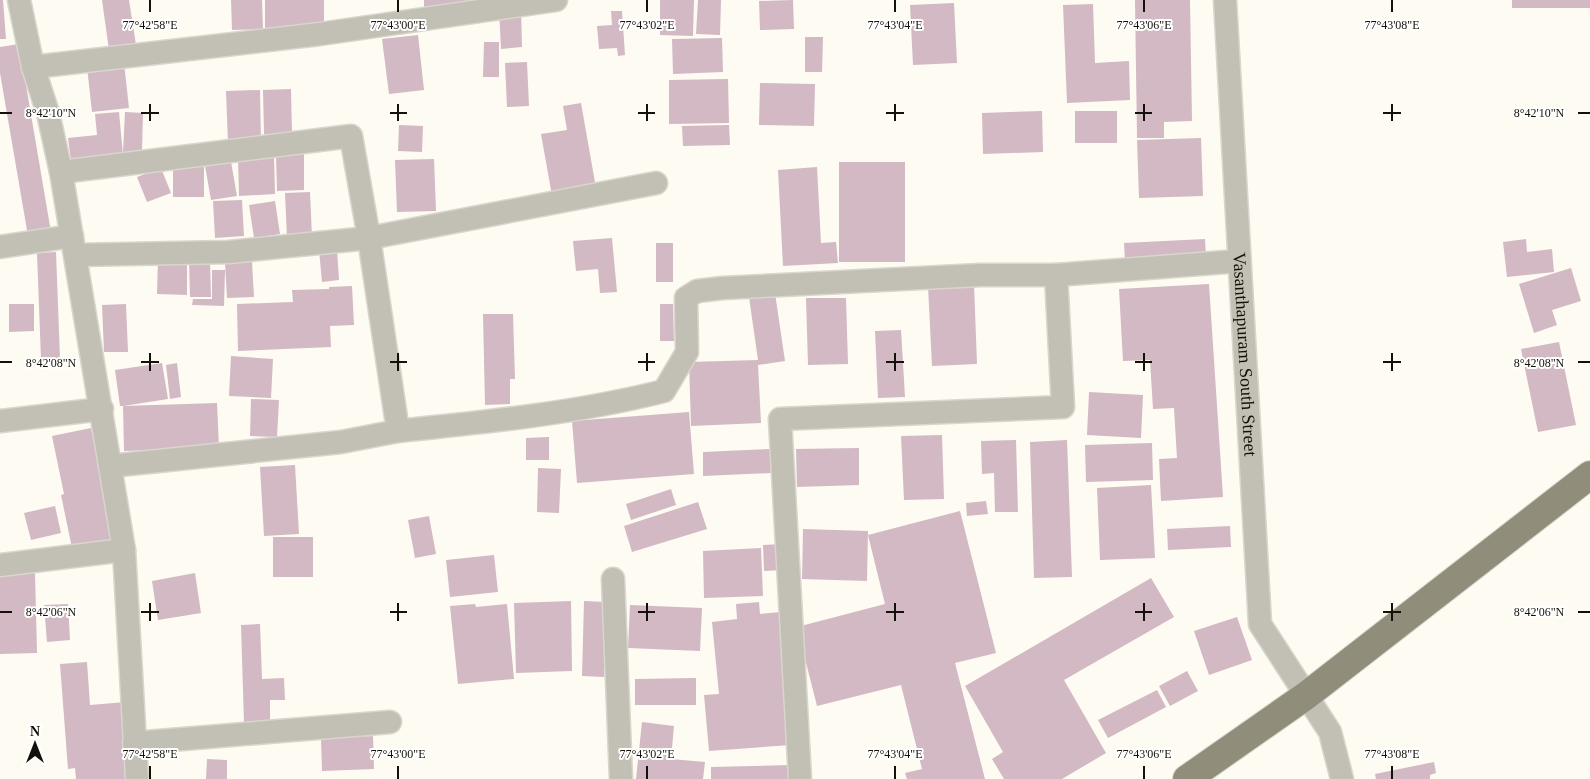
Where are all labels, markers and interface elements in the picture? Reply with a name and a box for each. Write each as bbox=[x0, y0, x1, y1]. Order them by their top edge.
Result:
text: 77°42'58"E bbox=[122, 18, 178, 32]
text: 77°43'00"E bbox=[370, 18, 426, 32]
text: 77°43'02"E bbox=[619, 18, 675, 32]
text: 77°43'04"E bbox=[867, 18, 923, 32]
text: 77°43'06"E bbox=[1116, 18, 1172, 32]
text: 77°43'08"E bbox=[1364, 18, 1420, 32]
text: 8°42'10"N bbox=[26, 106, 77, 120]
text: 8°42'10"N bbox=[1514, 106, 1565, 120]
street label: Vasanthapuram South Street bbox=[1229, 252, 1261, 457]
text: 8°42'08"N bbox=[26, 356, 77, 370]
text: 8°42'08"N bbox=[1514, 356, 1565, 370]
text: 8°42'06"N bbox=[26, 605, 77, 619]
text: 8°42'06"N bbox=[1514, 605, 1565, 619]
north arrow bbox=[10, 719, 60, 769]
text: N bbox=[30, 724, 40, 739]
text: 77°42'58"E bbox=[122, 747, 178, 761]
text: 77°43'00"E bbox=[370, 747, 426, 761]
text: 77°43'02"E bbox=[619, 747, 675, 761]
text: 77°43'04"E bbox=[867, 747, 923, 761]
text: 77°43'06"E bbox=[1116, 747, 1172, 761]
text: 77°43'08"E bbox=[1364, 747, 1420, 761]

